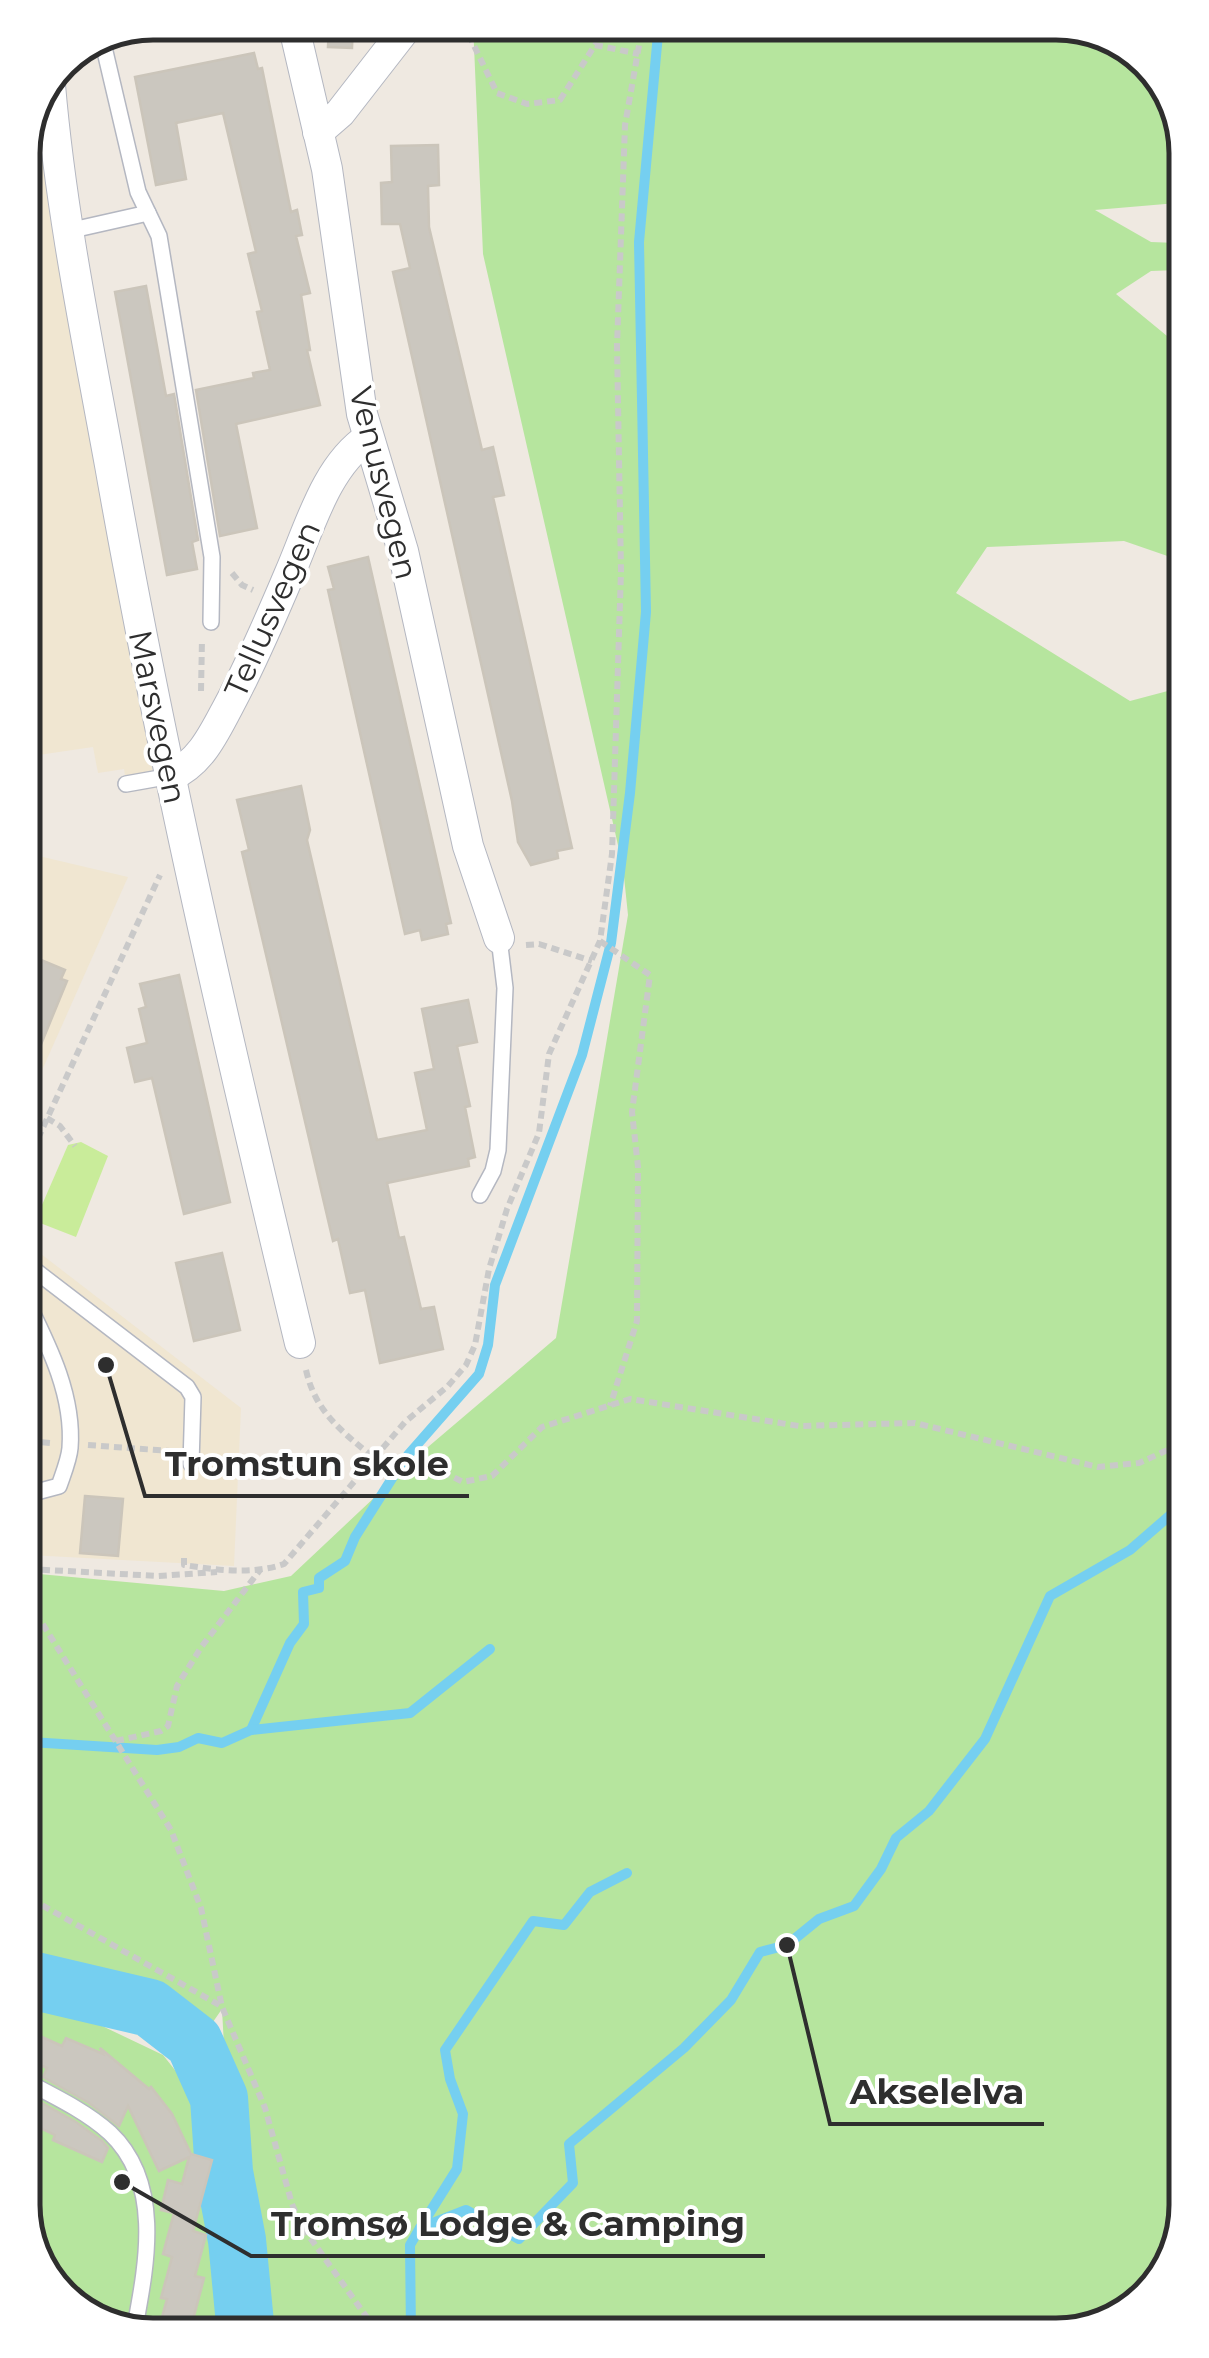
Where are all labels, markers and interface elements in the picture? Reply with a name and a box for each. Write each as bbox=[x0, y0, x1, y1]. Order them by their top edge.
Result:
street label: Venusvegen bbox=[341, 383, 427, 583]
street label: Tellusvegen bbox=[216, 515, 328, 703]
street label: Marsvegen bbox=[121, 627, 195, 807]
callout: Tromstun skole bbox=[145, 1431, 469, 1496]
text: Tromstun skole bbox=[165, 1442, 449, 1485]
callout: Akselelva bbox=[830, 2059, 1044, 2124]
text: Akselelva bbox=[849, 2070, 1024, 2113]
callout: Tromsø Lodge & Camping bbox=[251, 2191, 765, 2256]
text: Tromsø Lodge & Camping bbox=[271, 2202, 745, 2245]

